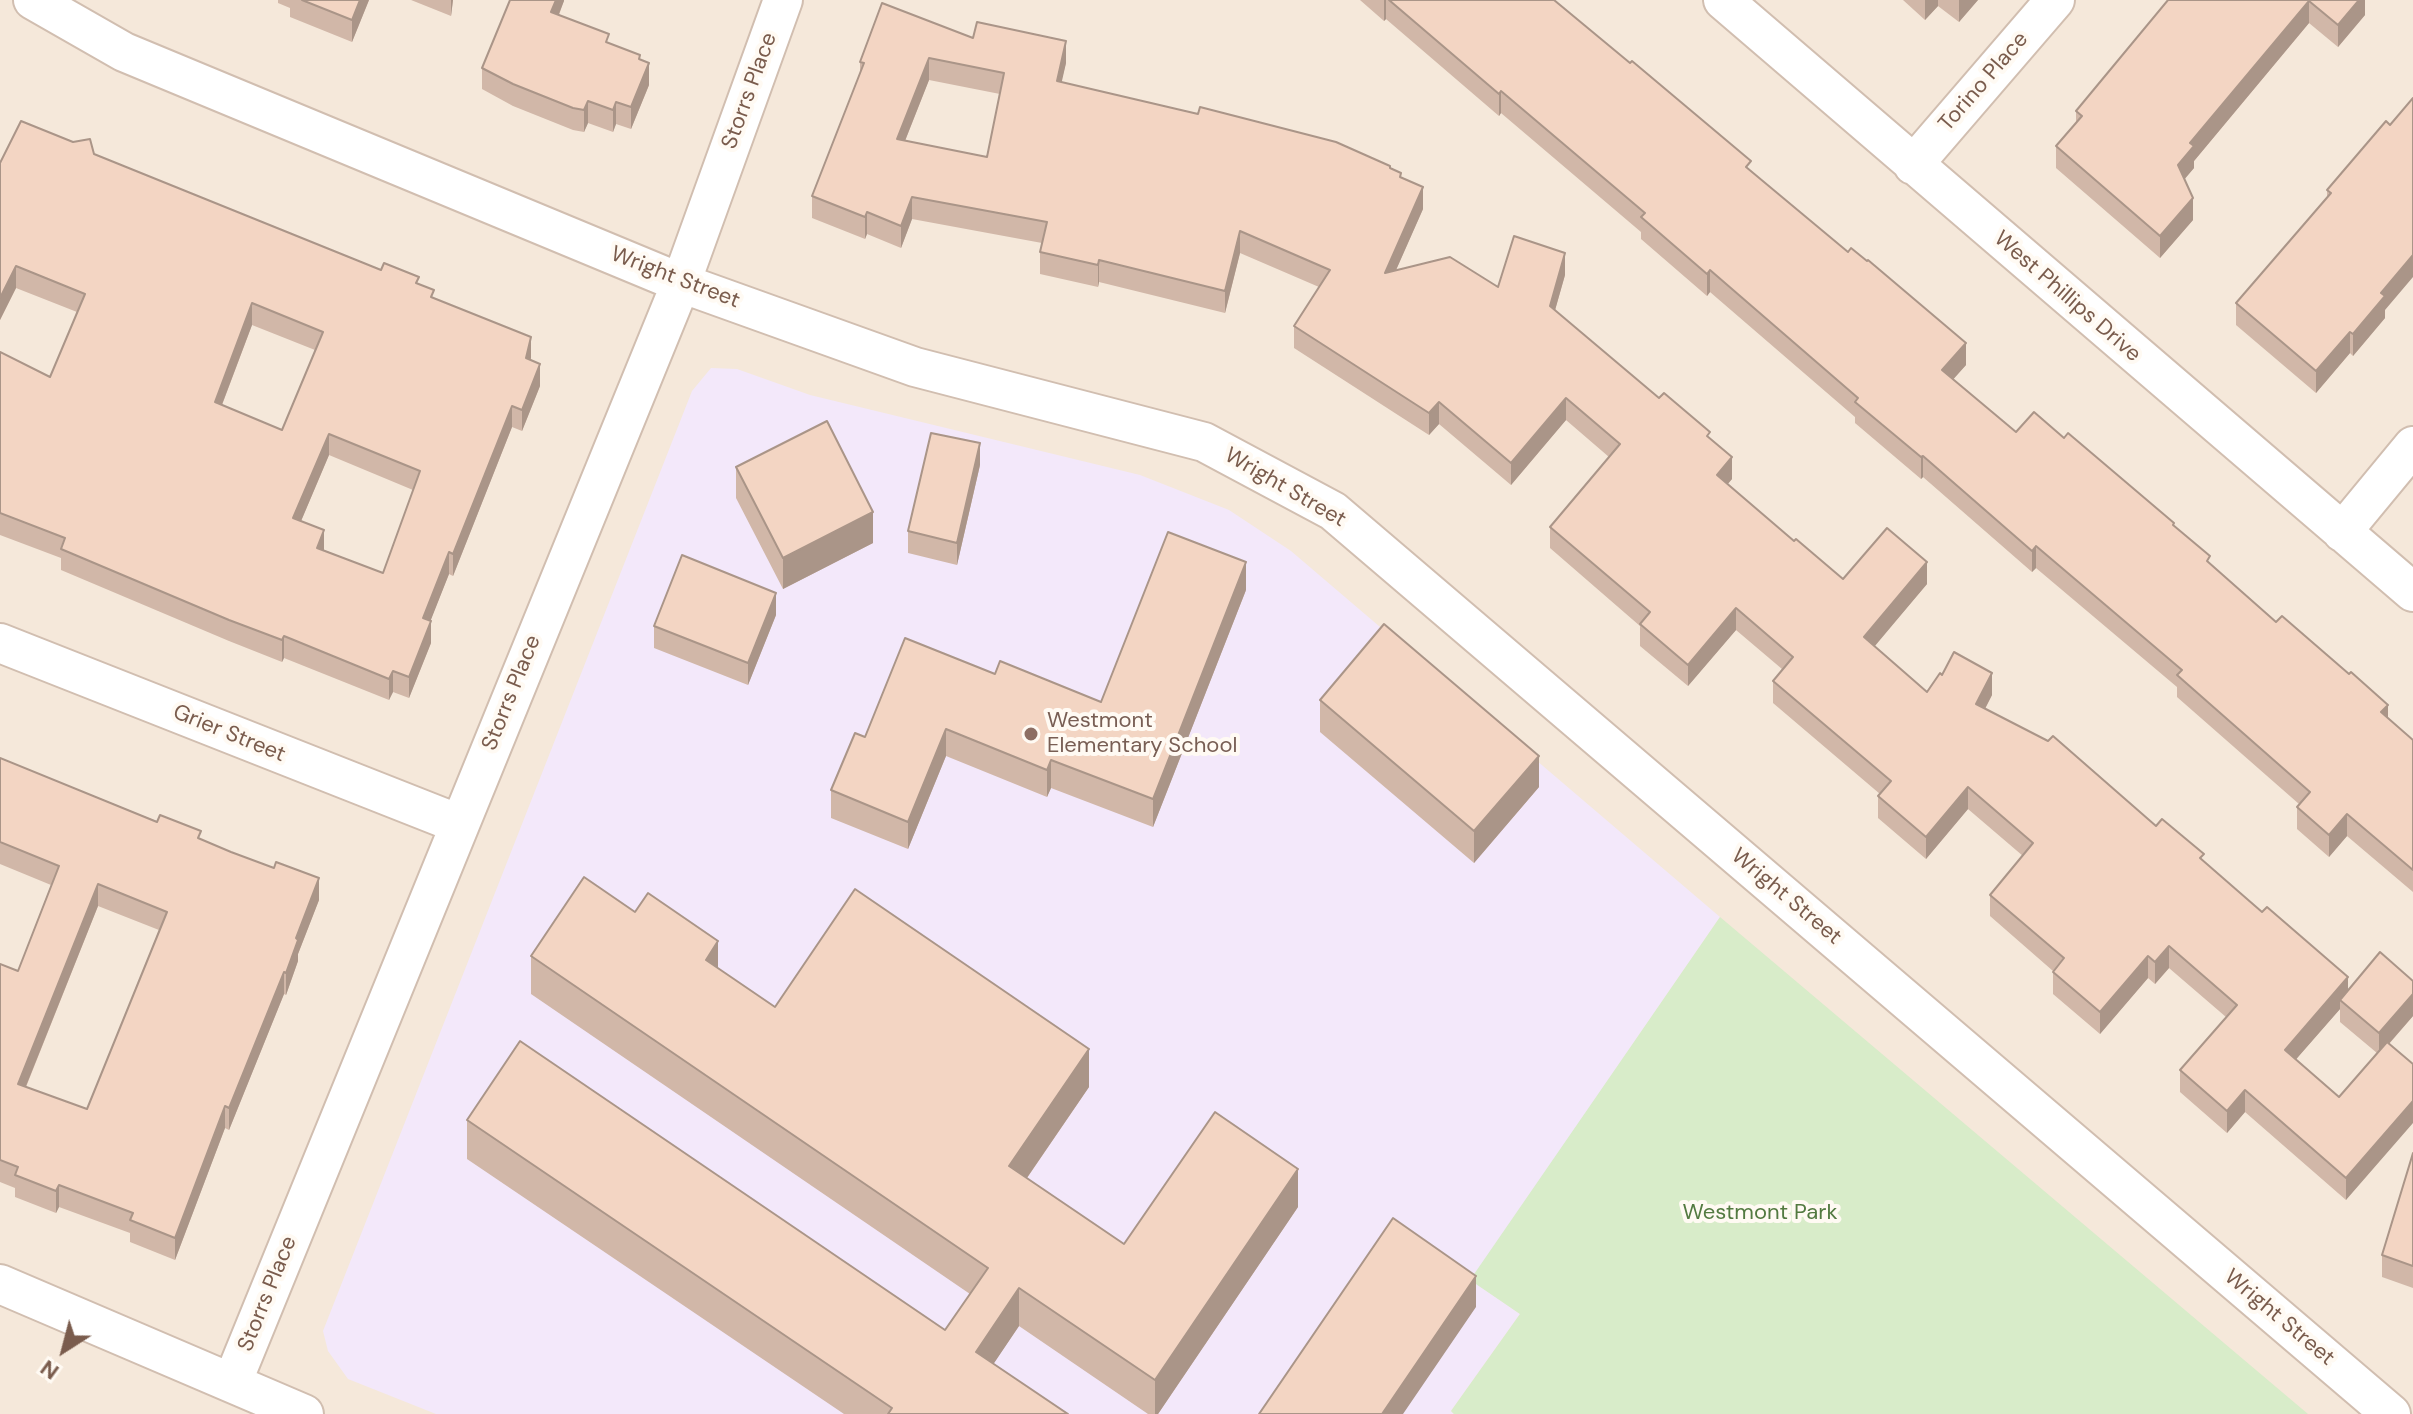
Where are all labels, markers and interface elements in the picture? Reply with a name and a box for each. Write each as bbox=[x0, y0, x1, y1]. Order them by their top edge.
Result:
street label: Torino Place bbox=[1934, 27, 2034, 137]
street label: Storrs Place bbox=[717, 29, 783, 153]
street label: West Phillips Drive bbox=[1988, 226, 2146, 368]
street label: Wright Street bbox=[607, 241, 743, 315]
street label: Wright Street bbox=[1219, 443, 1351, 533]
street label: Storrs Place bbox=[477, 631, 547, 755]
street label: Grier Street bbox=[169, 699, 289, 769]
place label: Westmont Elementary School bbox=[1047, 708, 1237, 760]
marker: Westmont Elementary School bbox=[1022, 725, 1040, 743]
street label: Wright Street bbox=[1725, 843, 1847, 951]
park label: Westmont Park bbox=[1682, 1200, 1838, 1226]
street label: Storrs Place bbox=[233, 1232, 303, 1356]
street label: Wright Street bbox=[2218, 1264, 2340, 1372]
north arrow bbox=[24, 1310, 104, 1390]
text: N bbox=[35, 1353, 65, 1386]

